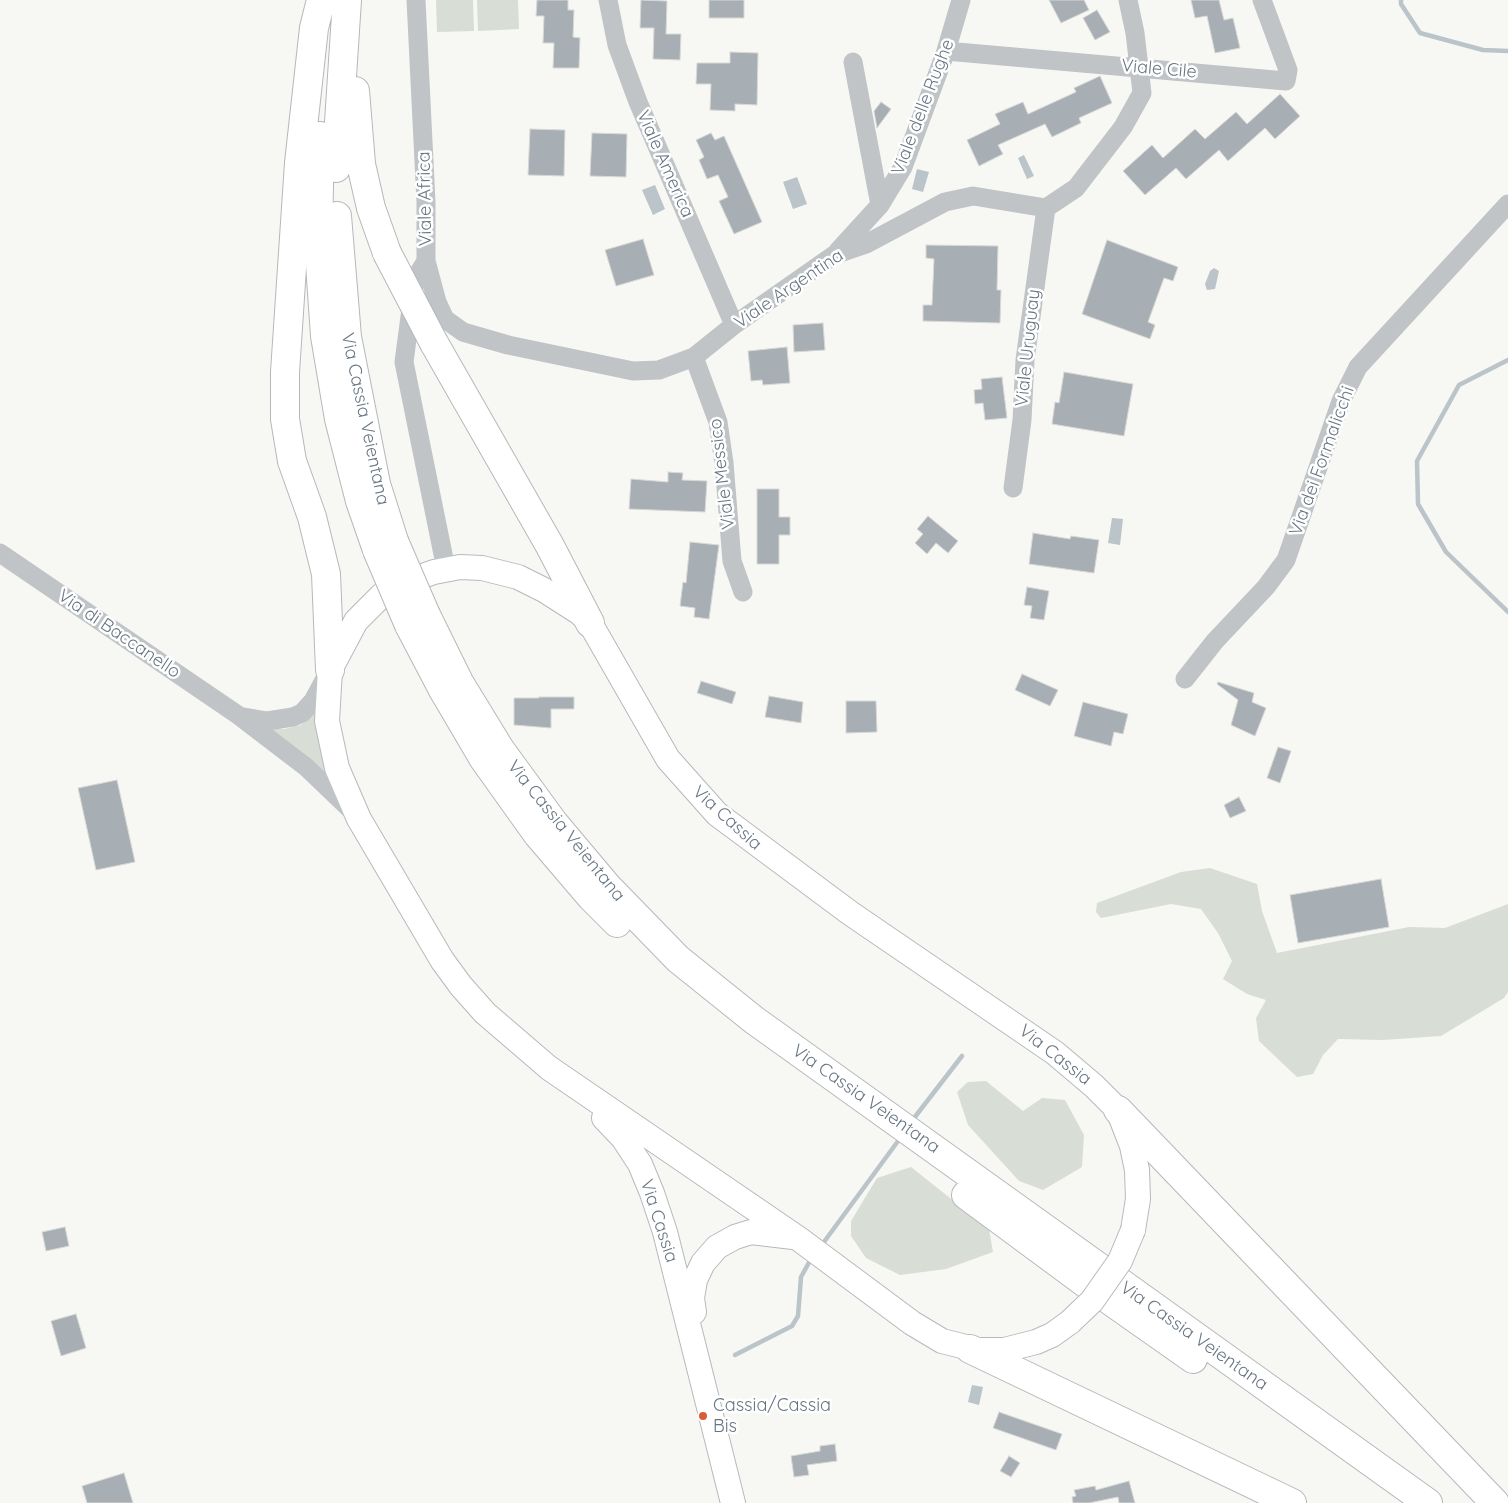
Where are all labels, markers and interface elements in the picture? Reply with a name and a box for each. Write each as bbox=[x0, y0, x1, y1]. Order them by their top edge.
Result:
street label: Viale delle Rughe bbox=[887, 36, 959, 178]
street label: Viale Cile bbox=[1120, 55, 1198, 83]
street label: Viale America bbox=[632, 107, 698, 221]
street label: Viale Africa bbox=[413, 151, 437, 247]
street label: Viale Argentina bbox=[730, 245, 848, 333]
street label: Viale Uruguay bbox=[1011, 288, 1045, 408]
street label: Via Cassia Veientana bbox=[336, 331, 394, 507]
street label: Via dei Formalicchi bbox=[1285, 383, 1359, 539]
street label: Viale Messico bbox=[704, 417, 740, 531]
street label: Via di Baccanello bbox=[54, 585, 184, 683]
street label: Via Cassia Veientana bbox=[502, 756, 630, 906]
street label: Via Cassia bbox=[688, 781, 766, 855]
street label: Via Cassia bbox=[1014, 1020, 1096, 1090]
street label: Via Cassia Veientana bbox=[788, 1040, 944, 1158]
street label: Via Cassia bbox=[635, 1177, 683, 1265]
street label: Via Cassia Veientana bbox=[1116, 1277, 1272, 1395]
place label: Cassia/Cassia Bis bbox=[713, 1395, 831, 1438]
marker: Cassia/Cassia Bis bbox=[697, 1410, 709, 1422]

